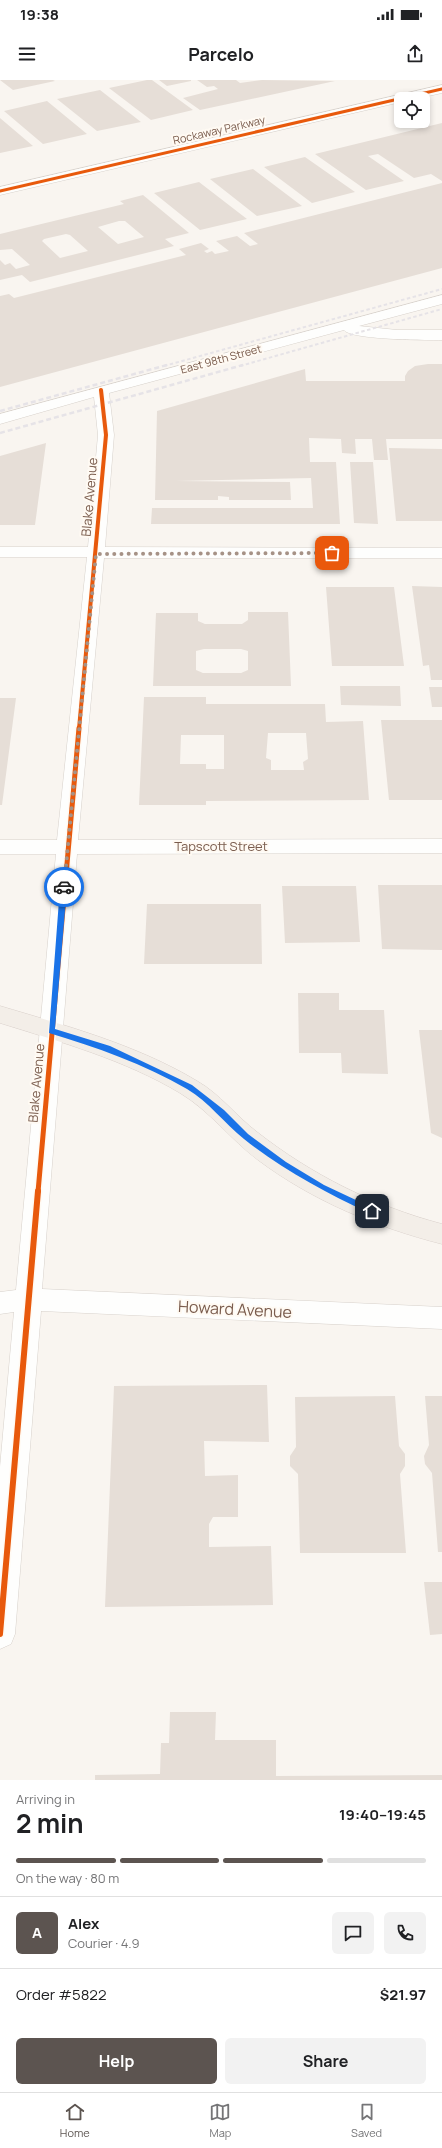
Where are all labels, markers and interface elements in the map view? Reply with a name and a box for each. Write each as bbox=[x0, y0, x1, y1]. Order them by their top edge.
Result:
text: 19:38 bbox=[20, 4, 59, 25]
text: Parcelo bbox=[188, 42, 254, 66]
icon: menu bbox=[16, 43, 38, 65]
icon: share bbox=[404, 43, 426, 65]
map controls bbox=[394, 92, 430, 128]
button: locate bbox=[394, 92, 430, 128]
street label: Rockaway Parkway bbox=[171, 112, 267, 147]
street label: East 98th Street bbox=[179, 340, 263, 377]
street label: Blake Avenue bbox=[77, 456, 101, 537]
pin bbox=[315, 536, 349, 570]
icon: bag bbox=[321, 542, 343, 564]
street label: Tapscott Street bbox=[174, 837, 268, 855]
courier bbox=[44, 867, 84, 907]
icon: car bbox=[53, 876, 75, 898]
street label: Blake Avenue bbox=[24, 1042, 48, 1123]
pin bbox=[355, 1194, 389, 1228]
icon: home bbox=[361, 1200, 383, 1222]
street label: Howard Avenue bbox=[178, 1295, 292, 1323]
text: Arriving in bbox=[16, 1790, 75, 1808]
text: 19:40–19:45 bbox=[339, 1804, 426, 1825]
text: 2 min bbox=[16, 1805, 84, 1841]
text: On the way · 80 m bbox=[16, 1869, 119, 1887]
button: chat bbox=[332, 1912, 374, 1954]
button: phone bbox=[384, 1912, 426, 1954]
text: Alex bbox=[68, 1913, 99, 1934]
text: A bbox=[32, 1922, 42, 1943]
text: Courier · 4.9 bbox=[68, 1934, 140, 1952]
text: Order #5822 bbox=[16, 1984, 106, 2005]
text: $21.97 bbox=[380, 1984, 426, 2005]
button: Help bbox=[16, 2038, 217, 2084]
button: Share bbox=[225, 2038, 426, 2084]
tab: Home bbox=[60, 2101, 90, 2140]
tab: Map bbox=[209, 2101, 231, 2140]
tab: Saved bbox=[351, 2101, 382, 2140]

